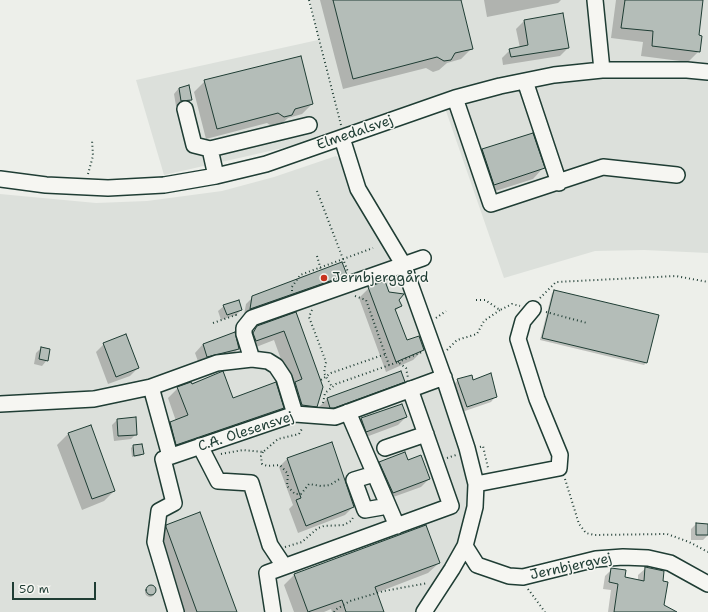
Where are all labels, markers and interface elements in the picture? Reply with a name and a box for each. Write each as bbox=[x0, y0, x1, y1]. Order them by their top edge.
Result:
street label: Elmedalsvej bbox=[315, 112, 395, 154]
place label: Jernbjerggård bbox=[332, 270, 429, 286]
marker: Jernbjerggård bbox=[319, 273, 329, 283]
street label: C.A. Olesensvej bbox=[196, 409, 296, 455]
street label: Jernbjergvej bbox=[529, 550, 613, 584]
scale bar bbox=[14, 574, 98, 600]
text: 50 m bbox=[19, 581, 49, 597]

